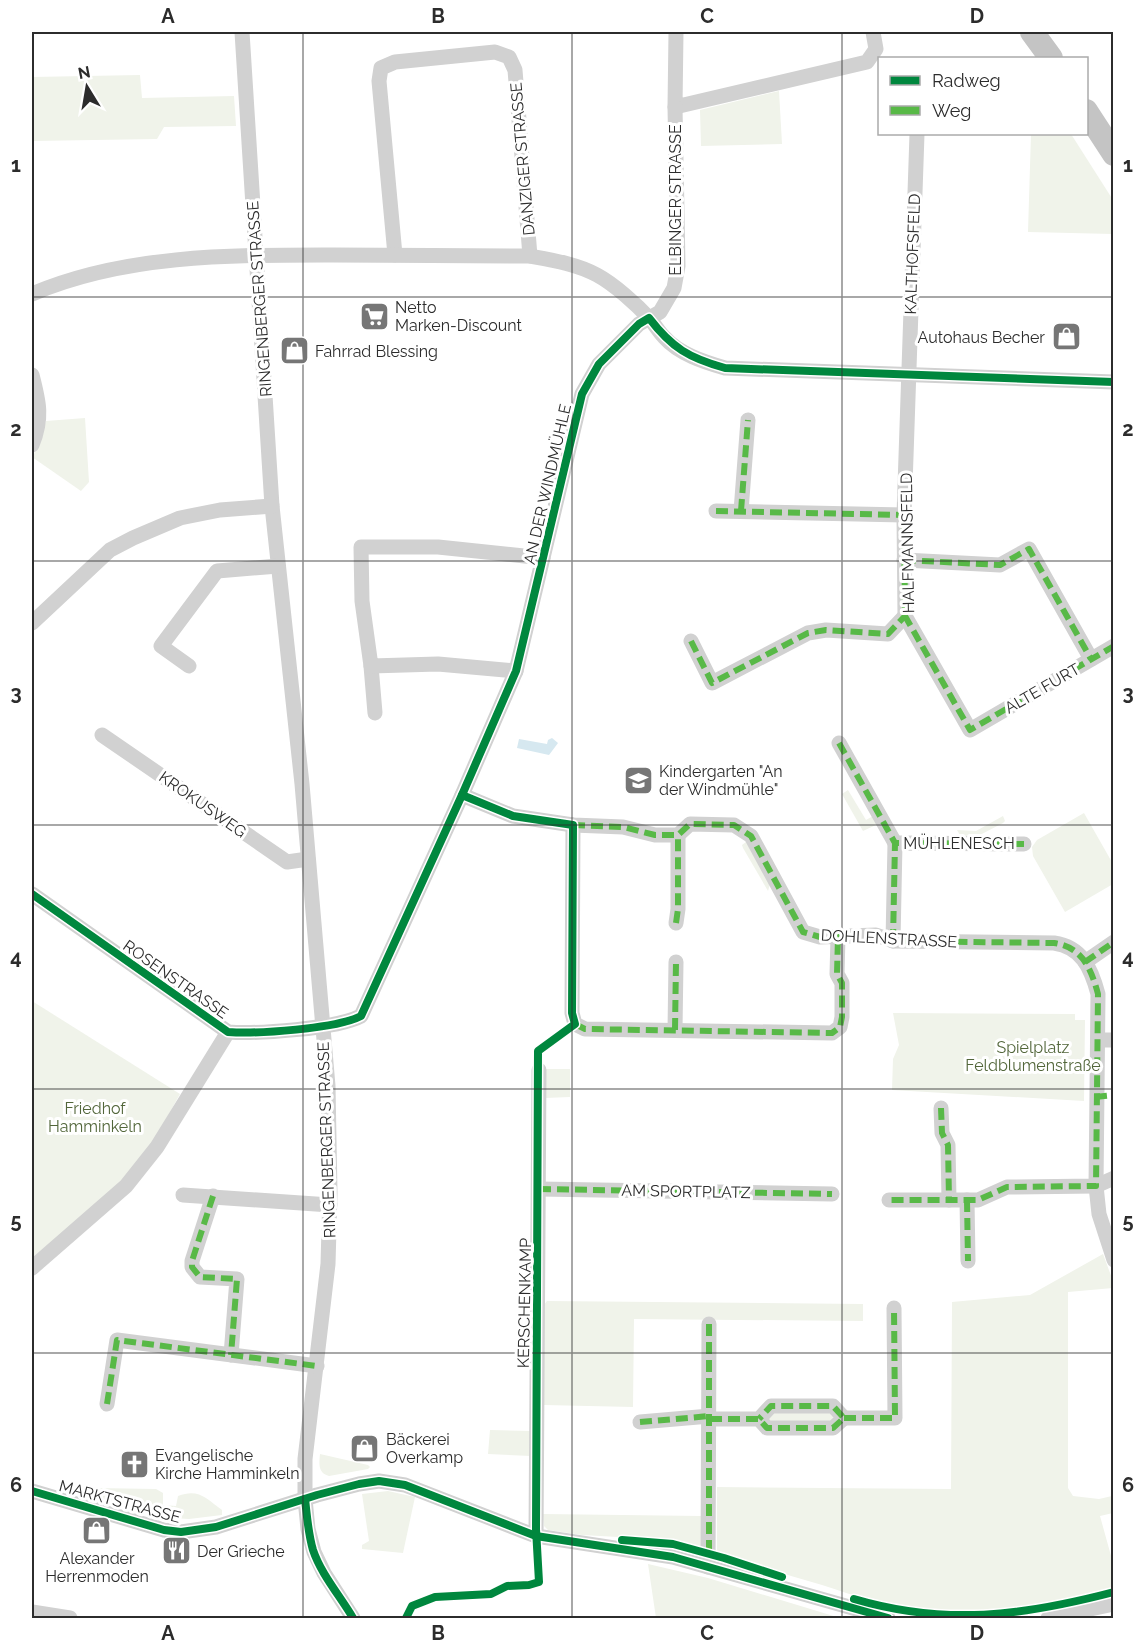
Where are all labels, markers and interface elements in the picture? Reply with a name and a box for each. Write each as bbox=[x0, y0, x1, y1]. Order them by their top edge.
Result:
text: A bbox=[161, 4, 175, 28]
text: B bbox=[431, 4, 445, 28]
text: C bbox=[700, 4, 714, 28]
text: D bbox=[970, 4, 984, 28]
north arrow bbox=[57, 57, 117, 117]
legend bbox=[878, 57, 1088, 135]
text: N bbox=[76, 62, 92, 83]
text: Radweg bbox=[932, 70, 1001, 91]
street label: DANZIGER STRASSE bbox=[506, 81, 539, 236]
text: Weg bbox=[932, 100, 971, 121]
street label: ELBINGER STRASSE bbox=[666, 124, 685, 276]
text: 1 bbox=[11, 153, 21, 177]
text: 1 bbox=[1123, 153, 1133, 177]
street label: KALTHOFSFELD bbox=[901, 193, 924, 315]
street label: RINGENBERGER STRASSE bbox=[243, 200, 276, 398]
place label: Netto Marken-Discount bbox=[395, 298, 522, 335]
supermarket icon: Netto Marken-Discount bbox=[358, 300, 390, 332]
shop icon: Autohaus Becher bbox=[1050, 321, 1082, 353]
place label: Autohaus Becher bbox=[918, 328, 1045, 347]
shop icon: Fahrrad Blessing bbox=[278, 335, 310, 367]
place label: Fahrrad Blessing bbox=[315, 342, 438, 361]
street label: AN DER WINDMÜHLE bbox=[519, 402, 575, 566]
text: 2 bbox=[10, 417, 22, 441]
text: 2 bbox=[1122, 417, 1134, 441]
street label: HALFMANNSFELD bbox=[897, 473, 918, 613]
street label: ALTE FURT bbox=[1001, 659, 1083, 718]
text: 3 bbox=[10, 681, 22, 705]
text: 3 bbox=[1122, 681, 1134, 705]
place label: Kindergarten "An der Windmühle" bbox=[659, 762, 783, 799]
school or university icon: Kindergarten "An der Windmühle" bbox=[622, 764, 654, 796]
street label: KROKUSWEG bbox=[155, 767, 250, 842]
street label: MÜHLENESCH bbox=[903, 833, 1015, 853]
street label: DOHLENSTRASSE bbox=[820, 925, 958, 952]
street label: ROSENSTRASSE bbox=[120, 936, 232, 1023]
text: 4 bbox=[10, 945, 22, 969]
text: 4 bbox=[1122, 945, 1134, 969]
park label: Spielplatz Feldblumenstraße bbox=[965, 1038, 1101, 1075]
street label: RINGENBERGER STRASSE bbox=[314, 1041, 339, 1239]
park label: Friedhof Hamminkeln bbox=[48, 1099, 142, 1136]
street label: AM SPORTPLATZ bbox=[621, 1181, 751, 1202]
text: 5 bbox=[10, 1209, 22, 1233]
text: 5 bbox=[1122, 1209, 1134, 1233]
street label: KERSCHENKAMP bbox=[514, 1238, 535, 1368]
place label: Bäckerei Overkamp bbox=[386, 1430, 463, 1467]
shop icon: Bäckerei Overkamp bbox=[349, 1432, 381, 1464]
place label: Evangelische Kirche Hamminkeln bbox=[155, 1446, 300, 1483]
church icon: Evangelische Kirche Hamminkeln bbox=[118, 1448, 150, 1480]
text: 6 bbox=[10, 1473, 22, 1497]
text: 6 bbox=[1122, 1473, 1134, 1497]
street label: MARKTSTRASSE bbox=[57, 1476, 183, 1527]
shop icon: Alexander Herrenmoden bbox=[81, 1514, 113, 1546]
restaurant icon: Der Grieche bbox=[160, 1535, 192, 1567]
place label: Der Grieche bbox=[197, 1542, 285, 1561]
place label: Alexander Herrenmoden bbox=[45, 1549, 149, 1586]
text: A bbox=[161, 1621, 175, 1645]
text: B bbox=[431, 1621, 445, 1645]
text: C bbox=[700, 1621, 714, 1645]
text: D bbox=[970, 1621, 984, 1645]

